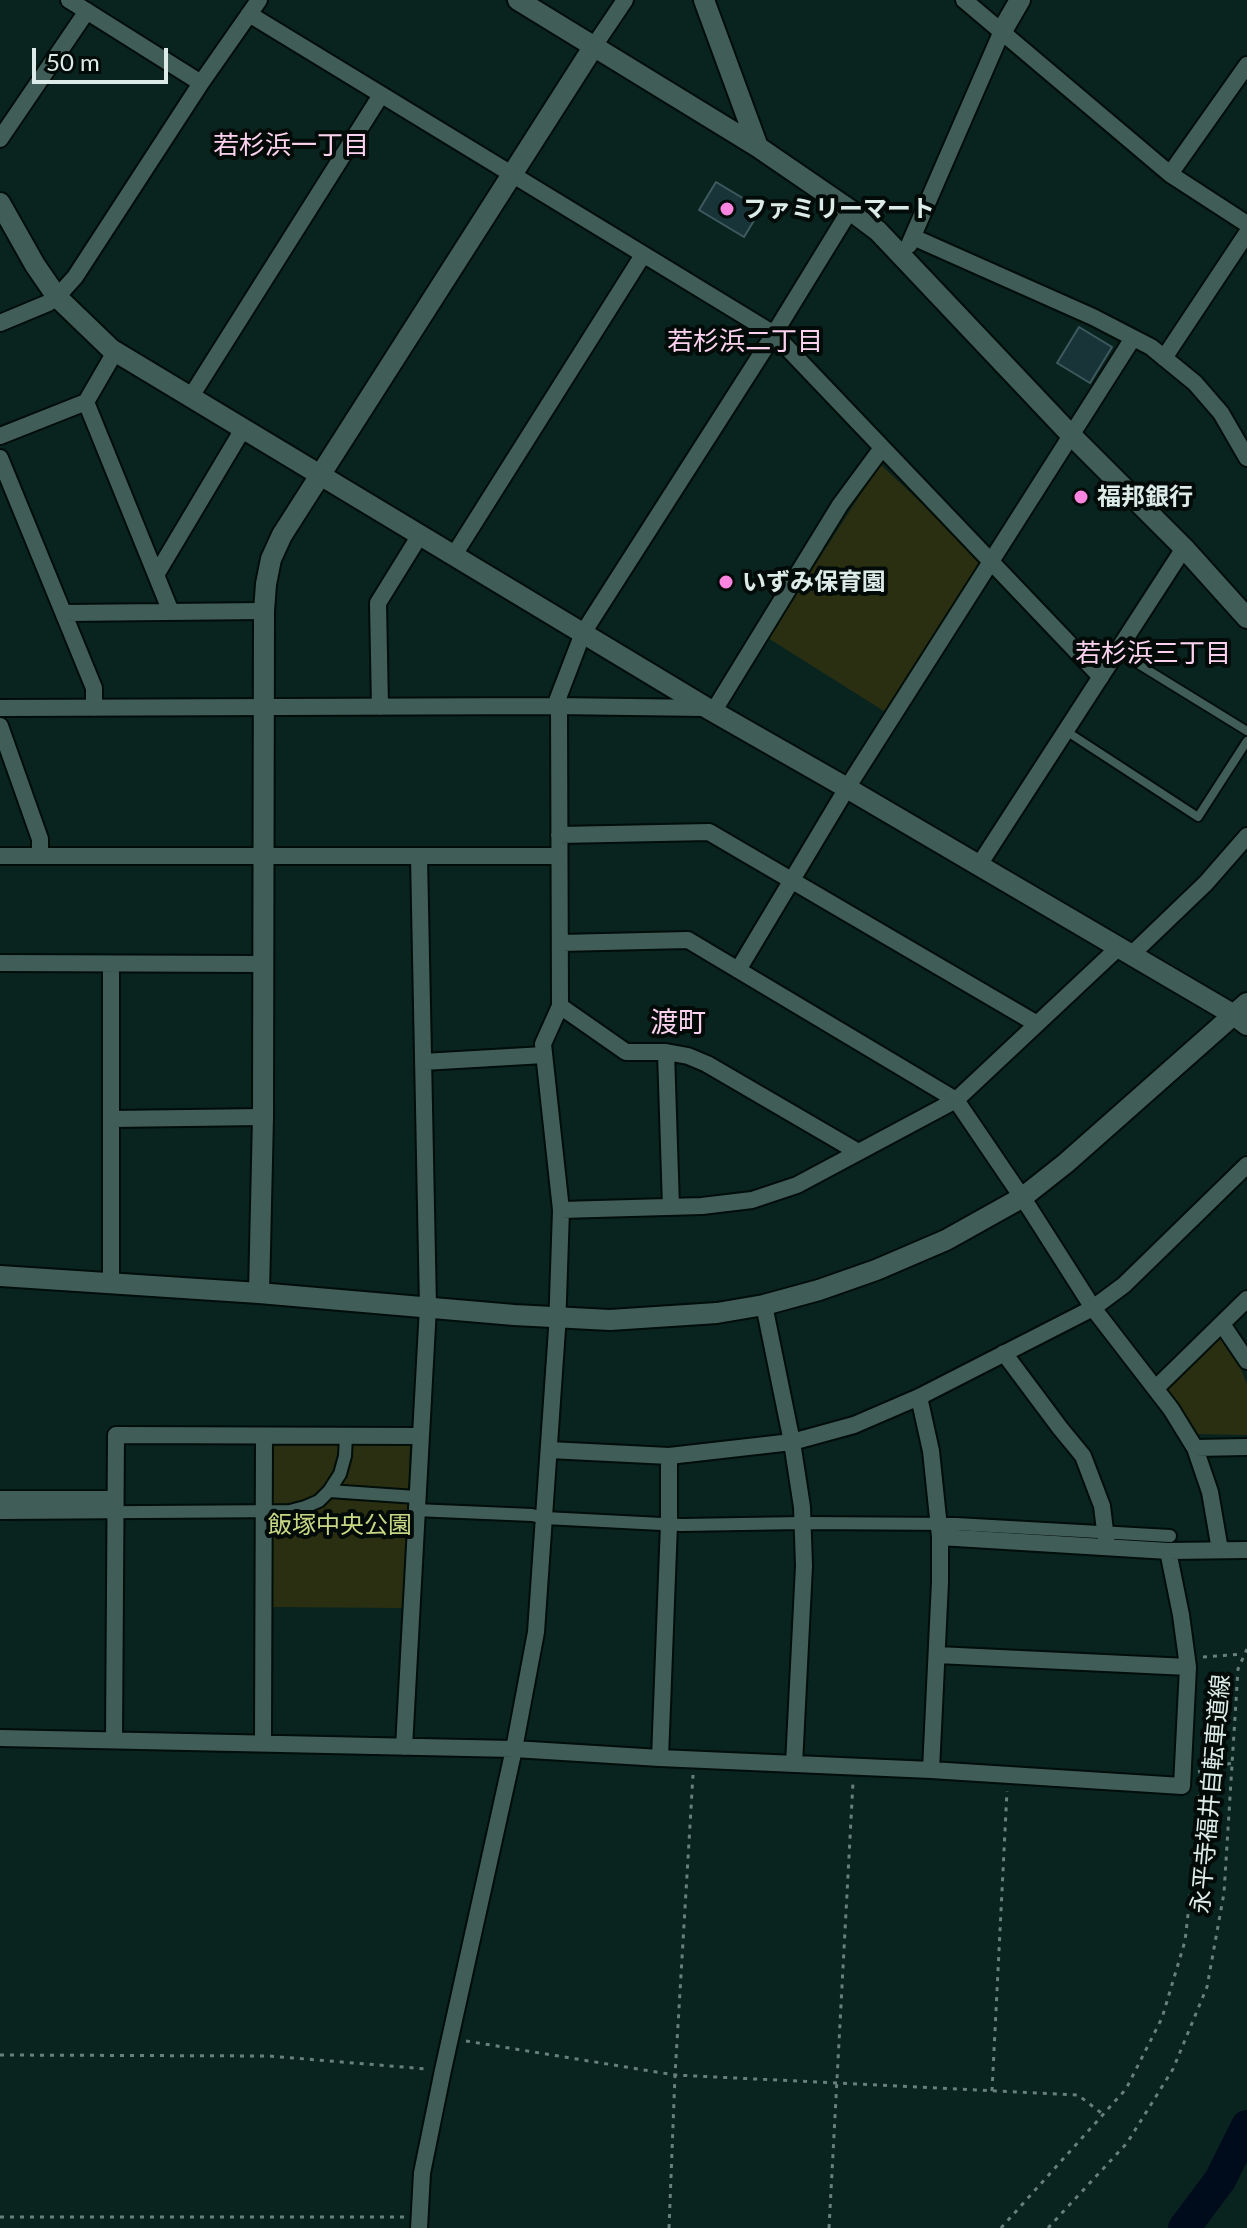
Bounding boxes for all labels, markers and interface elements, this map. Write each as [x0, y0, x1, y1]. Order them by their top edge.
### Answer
scale bar [36, 32, 172, 82]
text: 50 m [46, 47, 100, 76]
district label: 若杉浜一丁目 [213, 130, 369, 162]
place label: ファミリーマート [743, 195, 935, 223]
marker: ファミリーマート [718, 200, 736, 218]
district label: 若杉浜二丁目 [667, 326, 823, 358]
place label: 福邦銀行 [1097, 483, 1193, 511]
marker: 福邦銀行 [1072, 488, 1090, 506]
place label: いずみ保育園 [742, 568, 886, 596]
marker: いずみ保育園 [717, 573, 735, 591]
district label: 若杉浜三丁目 [1075, 638, 1231, 670]
district label: 渡町 [650, 1006, 706, 1040]
park label: 飯塚中央公園 [268, 1511, 412, 1539]
street label: 永平寺福井自転車道線 [1186, 1673, 1236, 1915]

